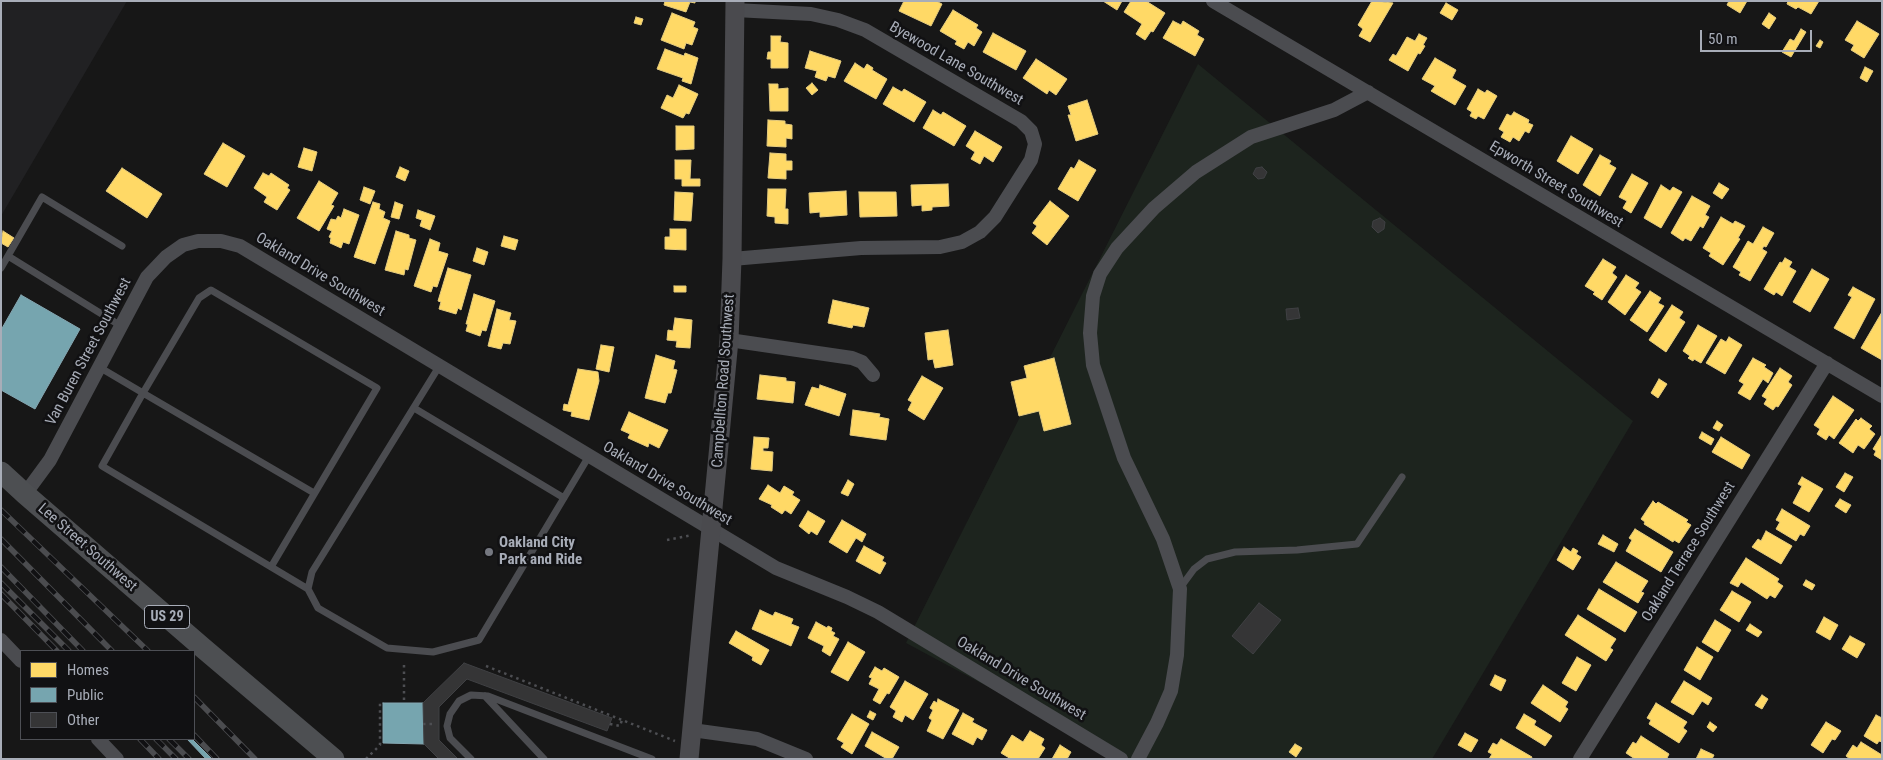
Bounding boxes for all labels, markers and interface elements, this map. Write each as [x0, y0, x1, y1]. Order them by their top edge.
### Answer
street label: Byewood Lane Southwest [886, 18, 1026, 110]
scale bar [1703, 20, 1816, 52]
text: 50 m [1708, 30, 1738, 48]
street label: Epworth Street Southwest [1486, 138, 1626, 232]
street label: Oakland Drive Southwest [252, 229, 388, 321]
street label: Van Buren Street Southwest [42, 275, 136, 429]
street label: Campbellton Road Southwest [709, 294, 739, 468]
street label: Oakland Drive Southwest [599, 438, 735, 530]
street label: Oakland Terrace Southwest [1639, 479, 1739, 625]
street label: Lee Street Southwest [34, 500, 140, 596]
place label: Oakland City Park and Ride [499, 534, 582, 569]
marker: Oakland City Park and Ride [483, 546, 495, 558]
road number: US 29 [144, 606, 190, 628]
street label: Oakland Drive Southwest [953, 633, 1089, 725]
legend [20, 650, 195, 740]
text: Homes [67, 661, 109, 679]
text: Public [67, 686, 104, 704]
text: Other [67, 711, 99, 729]

